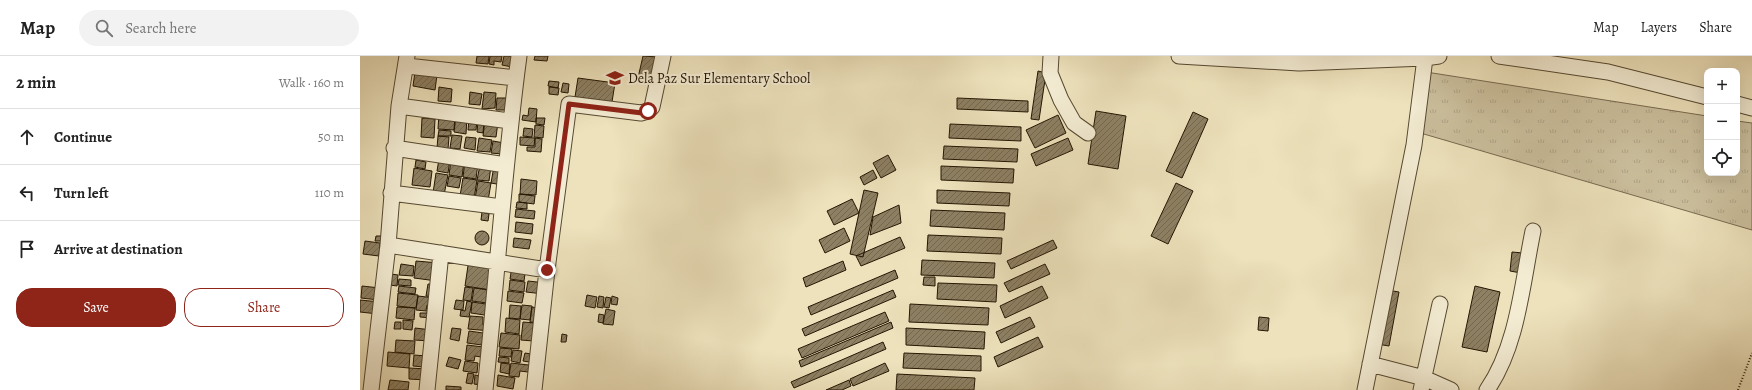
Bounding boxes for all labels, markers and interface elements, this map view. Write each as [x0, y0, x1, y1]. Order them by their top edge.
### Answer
search box [79, 10, 359, 46]
text: Map [20, 15, 55, 41]
icon: search [93, 17, 115, 39]
text: Search here [125, 18, 197, 38]
text: Map [1593, 18, 1619, 37]
text: Layers [1641, 18, 1677, 37]
text: Share [1699, 18, 1732, 37]
school or university icon: Dela Paz Sur Elementary School [605, 68, 625, 88]
map controls [1704, 68, 1740, 176]
button: + [1704, 68, 1740, 104]
place label: Dela Paz Sur Elementary School [628, 69, 811, 88]
text: 2 min [16, 71, 56, 94]
text: Walk · 160 m [279, 74, 344, 91]
route start [639, 102, 657, 120]
button: − [1704, 104, 1740, 140]
icon: ahead [16, 126, 38, 148]
text: Continue [54, 127, 112, 147]
text: 50 m [318, 128, 344, 145]
button: locate [1704, 140, 1740, 176]
icon: left [16, 182, 38, 204]
text: Turn left [54, 183, 109, 203]
text: 110 m [315, 184, 344, 201]
icon: arrive [16, 238, 38, 260]
text: Arrive at destination [54, 239, 183, 259]
route end [538, 261, 556, 279]
button: Save [16, 288, 176, 327]
button: Share [184, 288, 344, 327]

